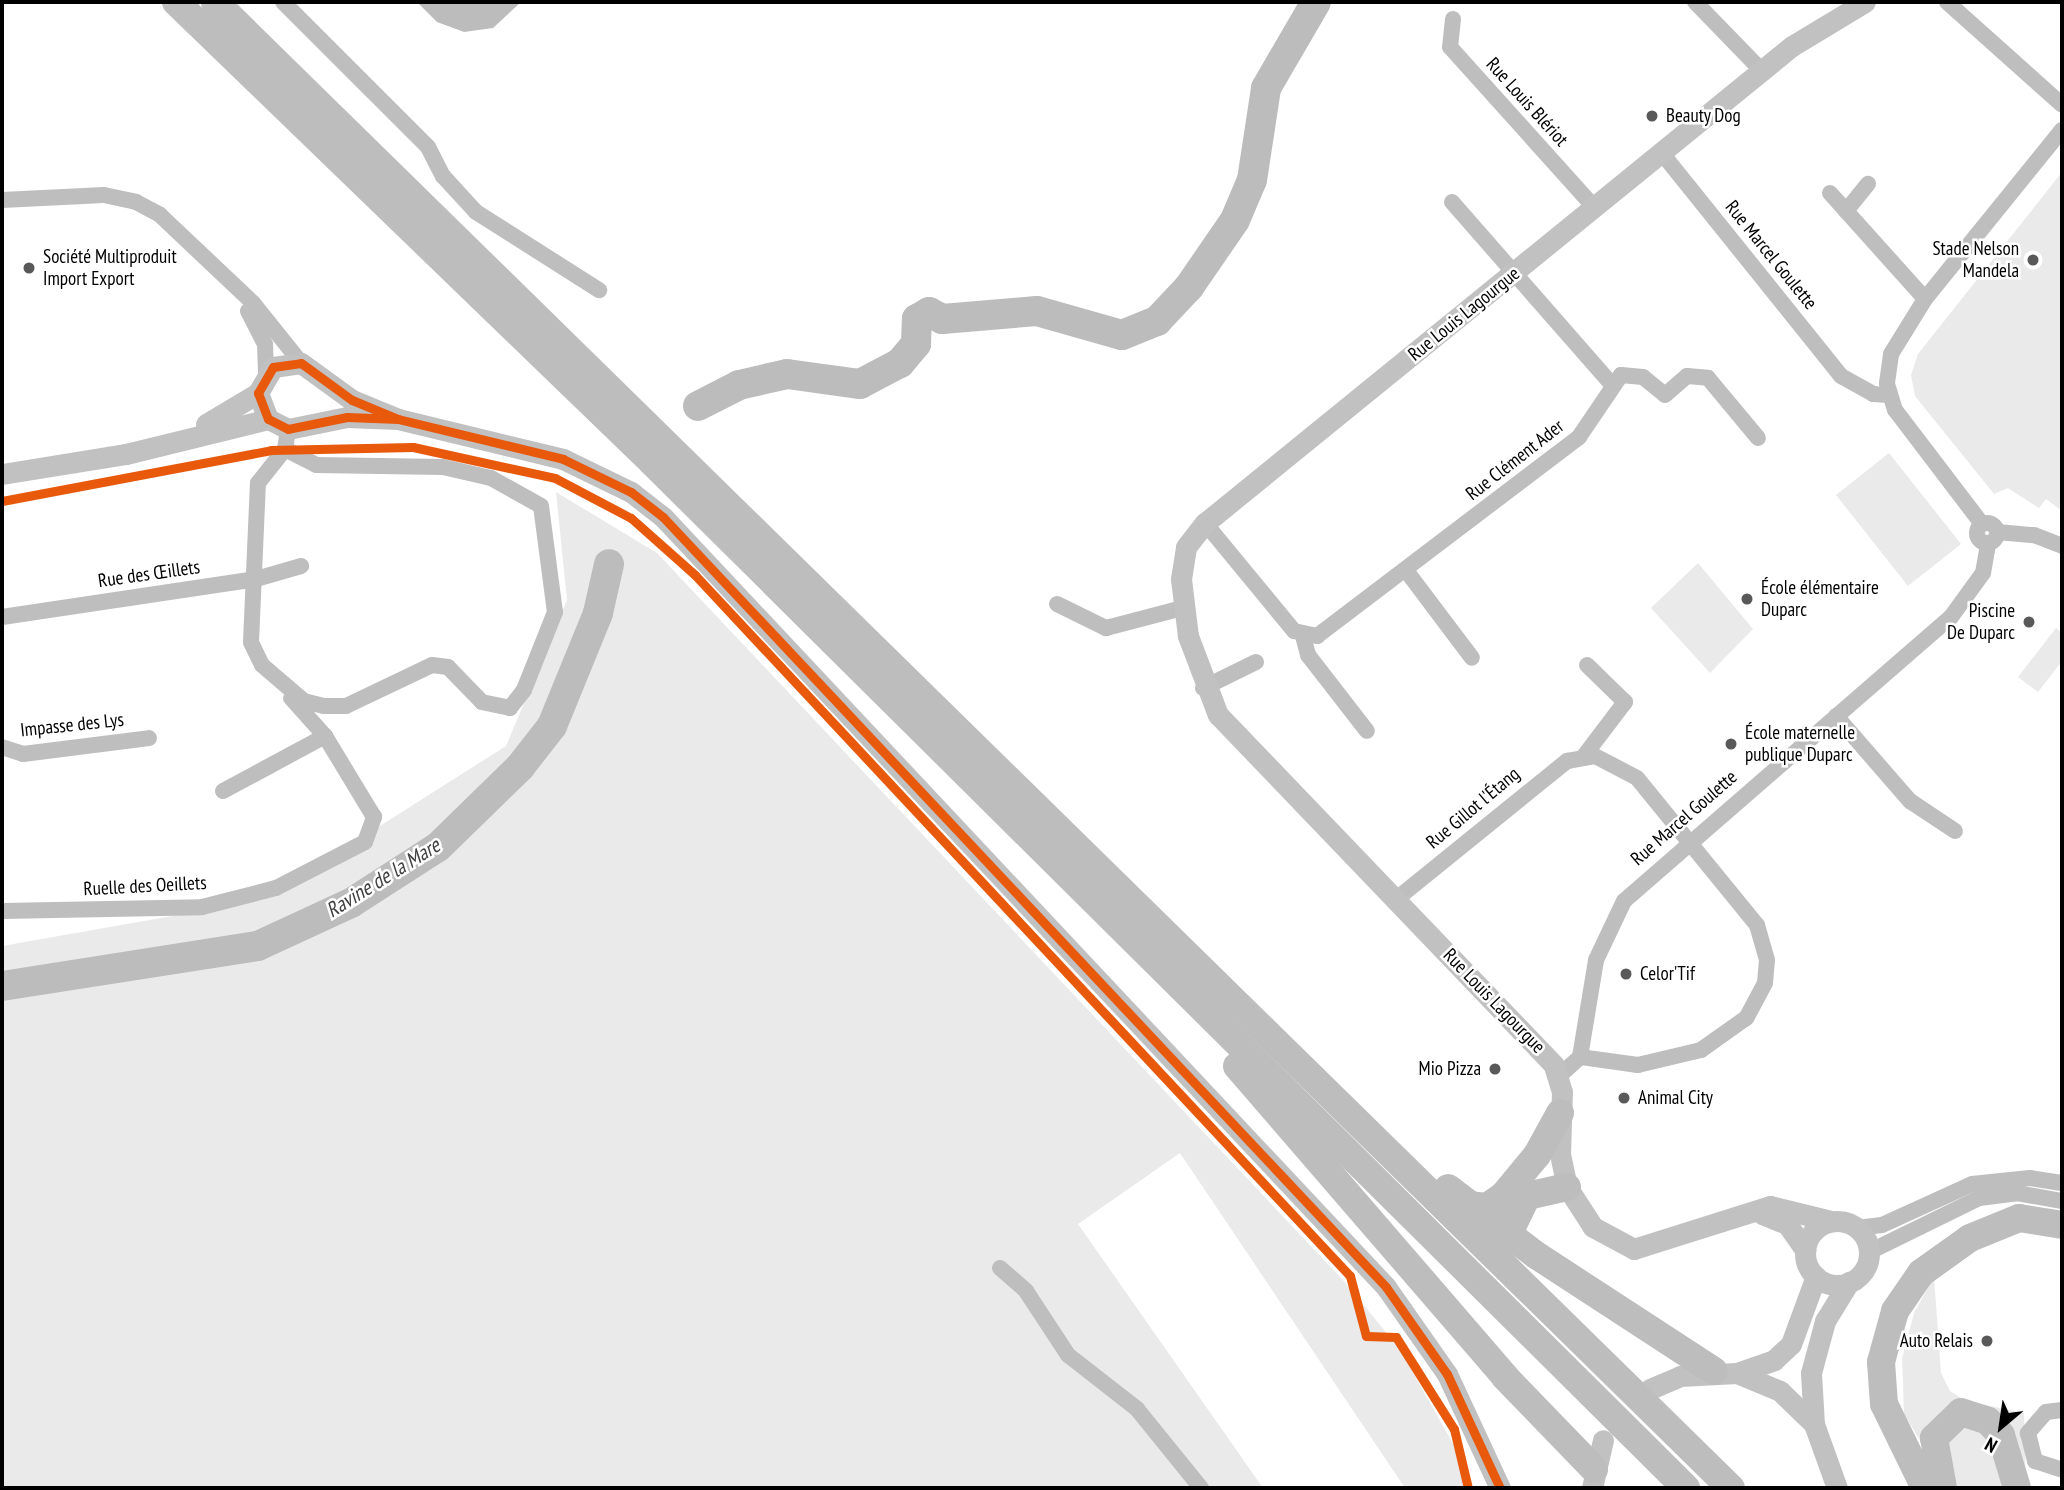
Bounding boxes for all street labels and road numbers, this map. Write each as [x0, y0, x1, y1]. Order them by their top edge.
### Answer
street label: Rue Louis Blériot [1481, 53, 1573, 151]
street label: Rue Marcel Goulette [1720, 196, 1822, 314]
street label: Rue Louis Lagourgue [1404, 262, 1524, 366]
street label: Rue Clément Ader [1461, 415, 1569, 505]
street label: Rue des Œillets [97, 556, 201, 592]
street label: Impasse des Lys [19, 708, 125, 742]
street label: Rue Gillot l'Étang [1422, 762, 1524, 854]
street label: Rue Marcel Goulette [1626, 766, 1742, 870]
street label: Ruelle des Oeillets [83, 871, 207, 901]
street label: Rue Louis Lagourgue [1438, 944, 1550, 1058]

